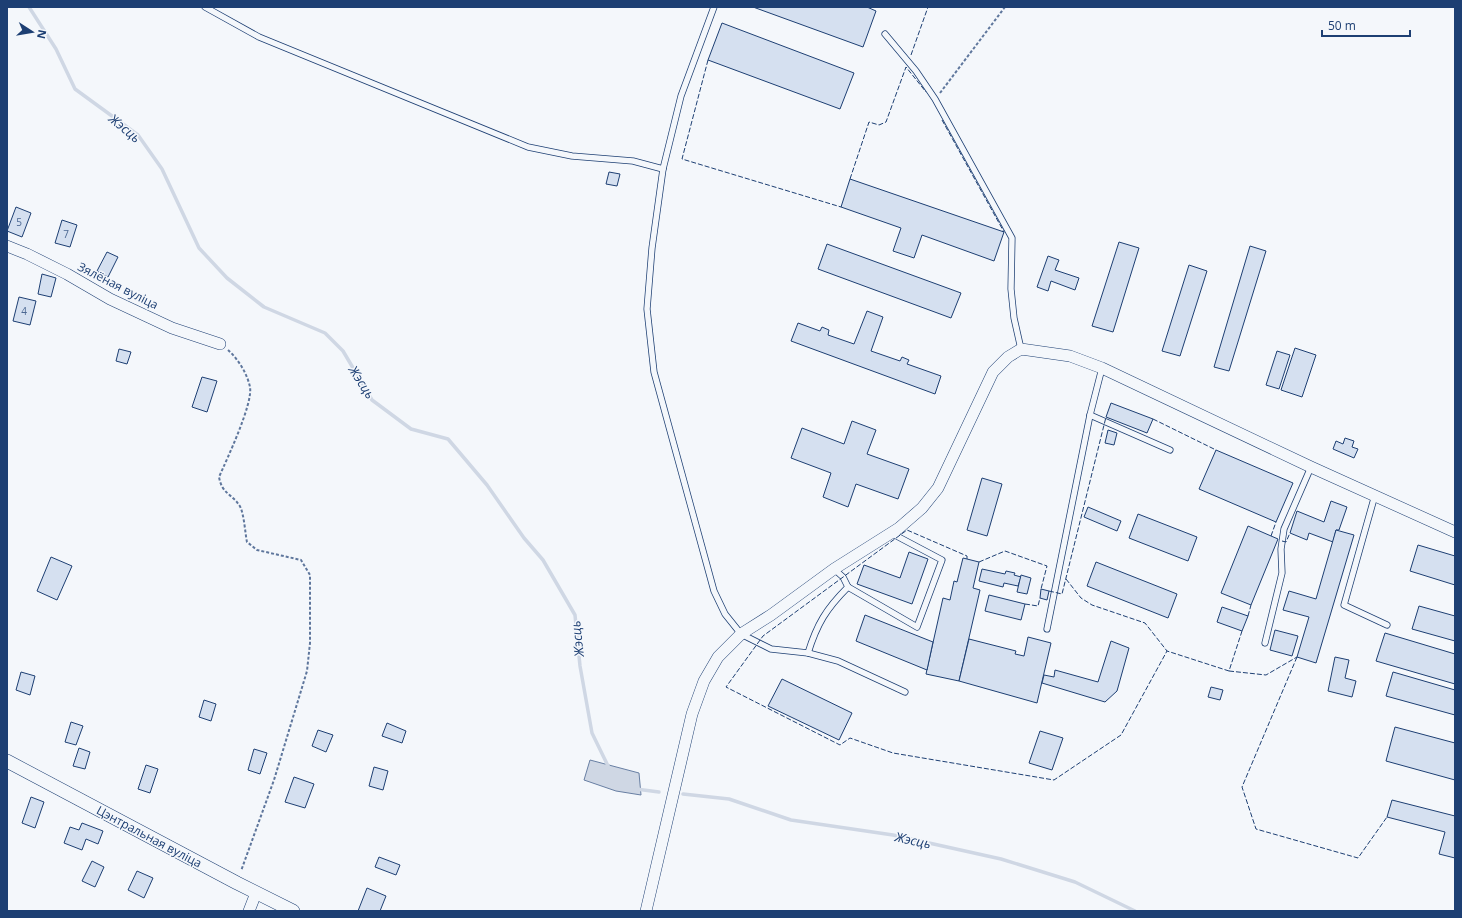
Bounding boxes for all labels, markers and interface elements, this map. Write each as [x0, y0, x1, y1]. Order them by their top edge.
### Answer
north arrow [12, 12, 52, 52]
scale bar [1322, 12, 1410, 38]
text: 50 m [1328, 17, 1356, 34]
text: N [34, 28, 51, 40]
water label: Жэсць [105, 109, 145, 147]
house number: 5 [16, 215, 22, 229]
house number: 7 [63, 227, 69, 241]
street label: Зялёная вуліца [75, 258, 161, 313]
house number: 4 [21, 304, 27, 318]
water label: Жэсць [344, 361, 379, 402]
water label: Жэсць [566, 620, 588, 659]
street label: Цэнтральная вуліца [94, 802, 205, 872]
water label: Жэсць [892, 827, 933, 853]

